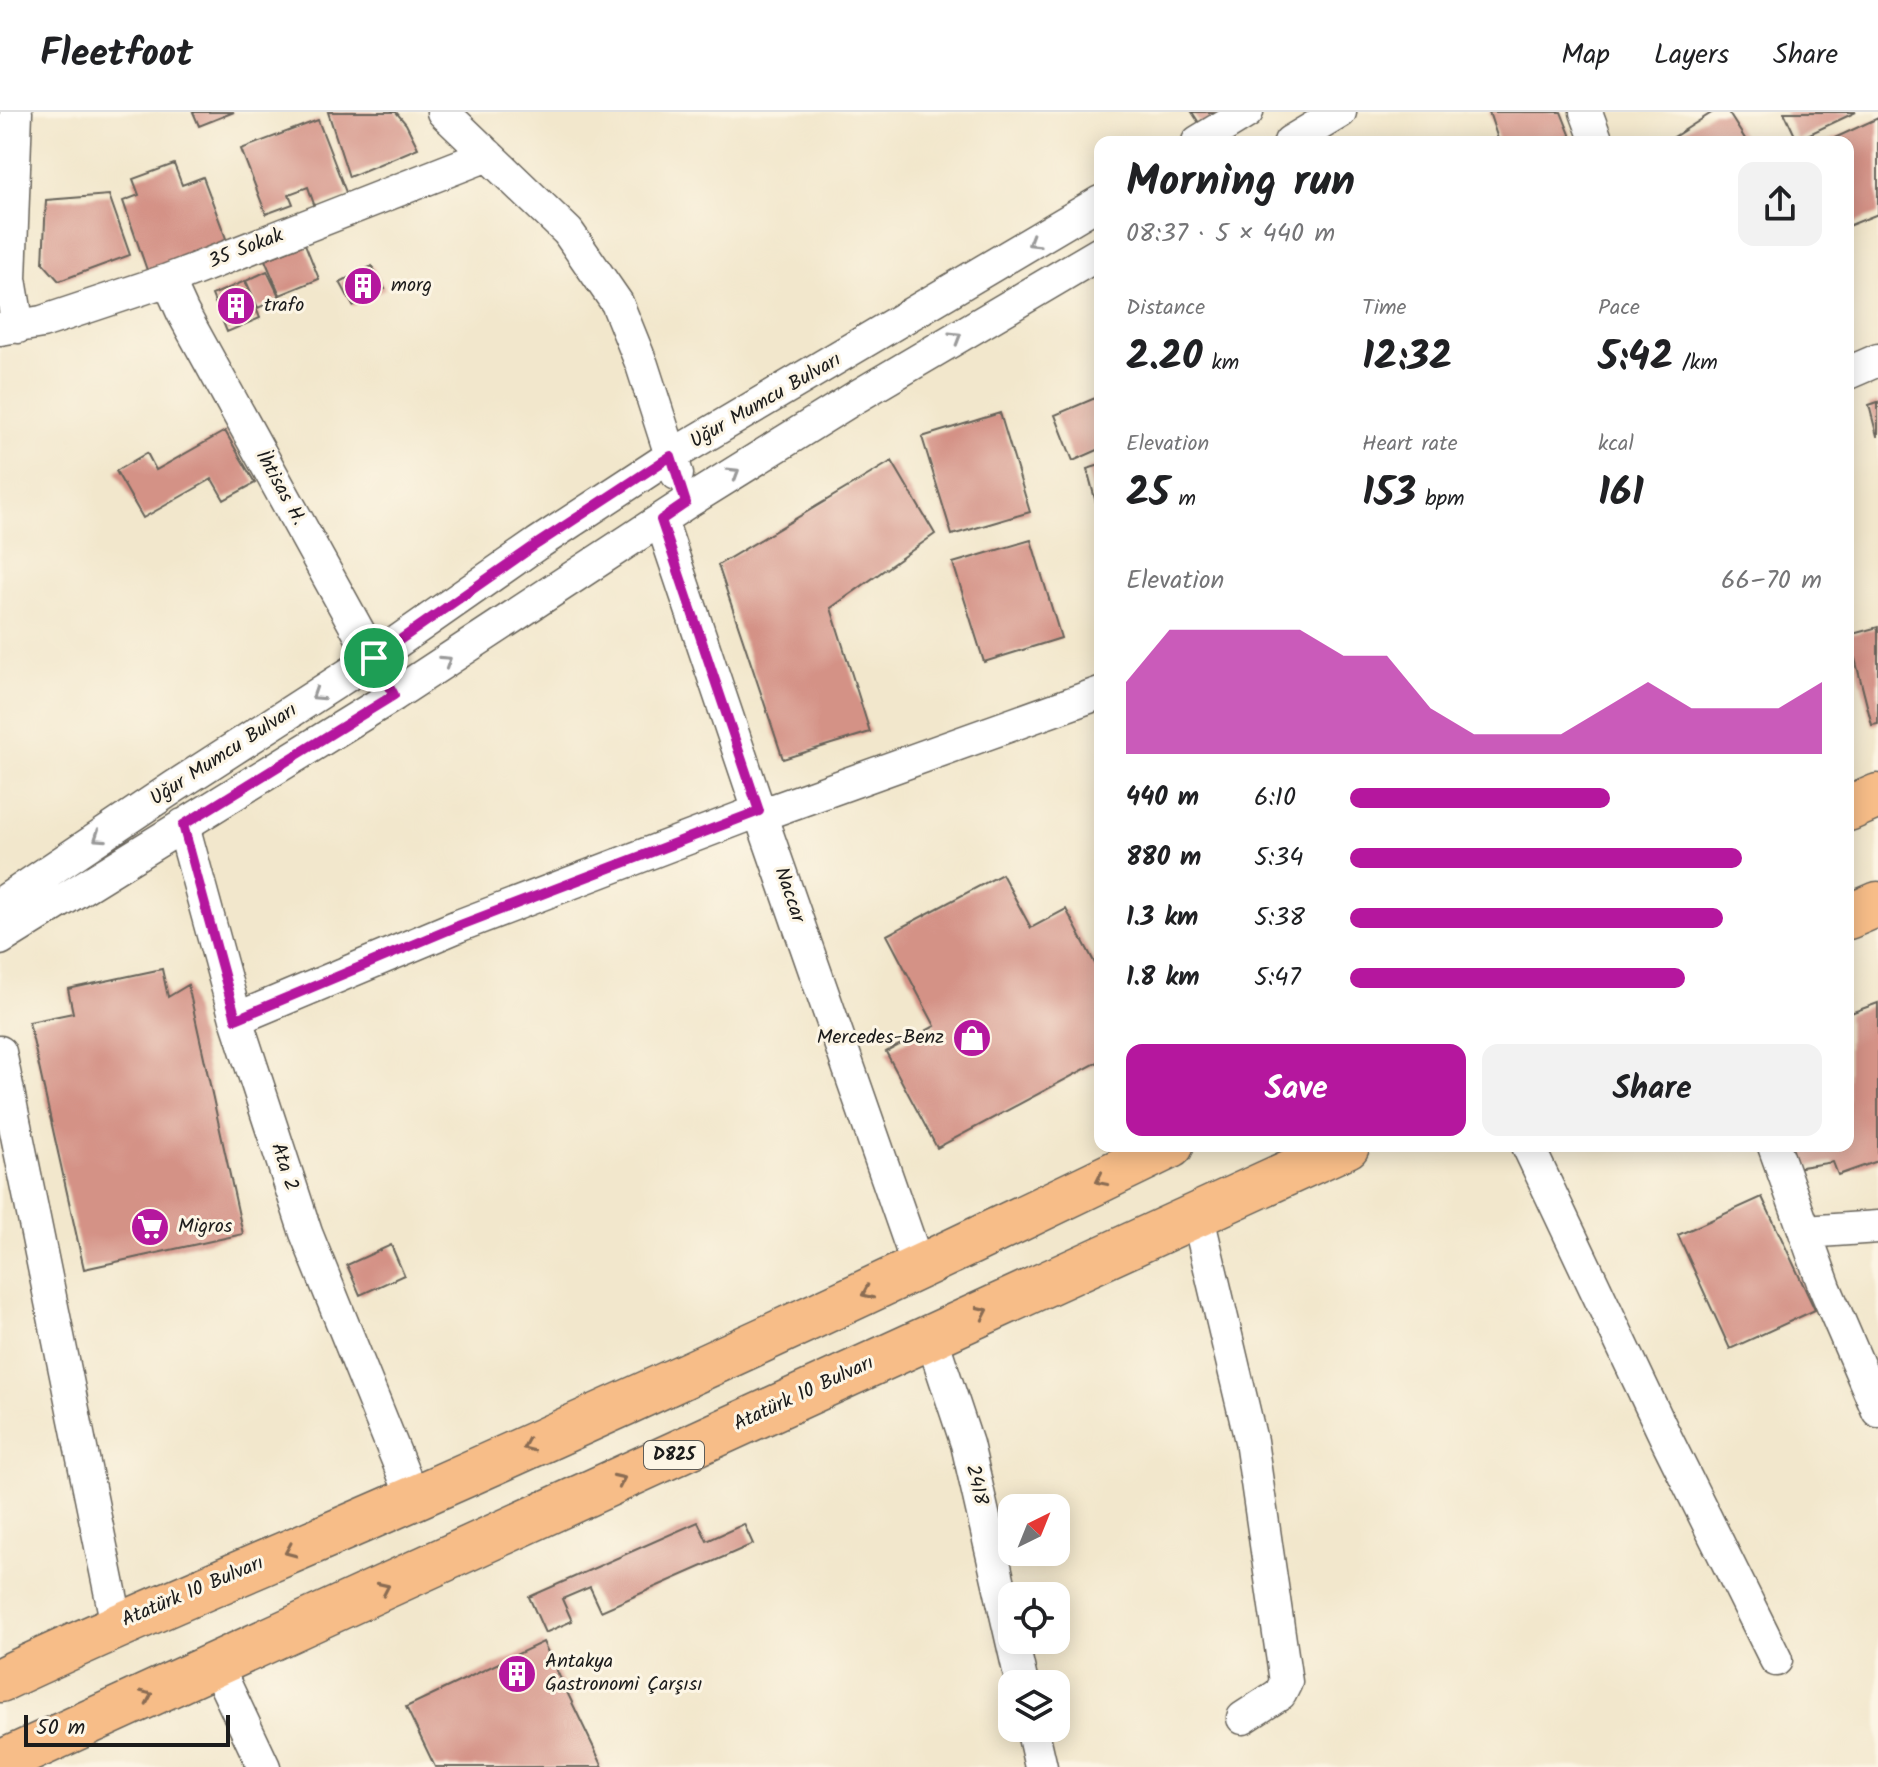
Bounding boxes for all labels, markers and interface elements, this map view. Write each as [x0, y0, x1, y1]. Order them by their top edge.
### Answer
text: Fleetfoot [40, 25, 193, 85]
text: Map [1561, 33, 1610, 78]
text: Layers [1654, 33, 1729, 78]
text: Share [1773, 33, 1838, 78]
text: Morning run [1126, 148, 1355, 218]
button: share [1738, 162, 1822, 246]
text: 08:37 · 5 × 440 m [1126, 213, 1335, 255]
street label: 35 Sokak [204, 220, 289, 278]
one-way arrow [1027, 233, 1042, 248]
building icon: morg [342, 265, 384, 307]
place label: morg [391, 270, 432, 302]
building icon: trafo [215, 285, 257, 327]
place label: trafo [264, 290, 304, 322]
text: Distance [1126, 291, 1205, 326]
text: Time [1362, 291, 1406, 326]
text: Pace [1598, 291, 1640, 326]
text: 2.20 [1126, 326, 1203, 390]
text: 12:32 [1362, 326, 1452, 390]
text: 5:42 [1598, 326, 1673, 390]
one-way arrow [947, 331, 962, 347]
street label: Uğur Mumcu Bulvarı [684, 345, 848, 457]
text: km [1203, 346, 1239, 381]
text: /km [1673, 346, 1718, 381]
text: Elevation [1126, 427, 1209, 462]
text: Heart rate [1362, 427, 1458, 462]
text: kcal [1598, 427, 1634, 462]
street label: İhtisas H. [246, 444, 314, 532]
text: 25 [1126, 462, 1170, 526]
text: 153 [1362, 462, 1416, 526]
text: 161 [1598, 462, 1644, 526]
one-way arrow [725, 467, 740, 482]
text: m [1170, 482, 1196, 517]
text: bpm [1416, 482, 1465, 517]
text: Elevation [1126, 560, 1224, 602]
text: 66–70 m [1721, 560, 1822, 602]
pin [340, 624, 408, 692]
icon: arrive [352, 636, 396, 680]
one-way arrow [437, 655, 452, 670]
one-way arrow [311, 686, 326, 701]
street label: Uğur Mumcu Bulvarı [144, 695, 304, 815]
text: 440 m [1126, 777, 1199, 819]
text: 6:10 [1254, 777, 1296, 819]
one-way arrow [94, 827, 108, 842]
text: 880 m [1126, 837, 1201, 879]
text: 5:34 [1254, 837, 1304, 879]
street label: Naccar [765, 863, 814, 928]
text: 1.3 km [1126, 897, 1198, 939]
text: 5:38 [1254, 897, 1305, 939]
text: 1.8 km [1126, 957, 1199, 999]
text: 5:47 [1254, 957, 1301, 999]
shop icon: Mercedes-Benz [951, 1017, 993, 1059]
place label: Mercedes-Benz [817, 1022, 944, 1054]
button: Save [1126, 1044, 1466, 1136]
button: Share [1482, 1044, 1822, 1136]
street label: Ata 2 [261, 1139, 307, 1195]
one-way arrow [1095, 1170, 1110, 1186]
supermarket icon: Migros [129, 1206, 171, 1248]
place label: Migros [178, 1211, 233, 1243]
one-way arrow [861, 1283, 875, 1299]
one-way arrow [975, 1306, 989, 1322]
street label: Atatürk 10 Bulvarı [728, 1347, 880, 1441]
one-way arrow [522, 1436, 536, 1452]
road number: D825 [644, 1441, 704, 1469]
street label: 2418 [956, 1461, 996, 1509]
one-way arrow [612, 1474, 626, 1490]
north arrow [998, 1494, 1070, 1566]
map controls [998, 1494, 1070, 1742]
one-way arrow [284, 1541, 298, 1557]
street label: Atatürk 10 Bulvarı [117, 1548, 269, 1636]
one-way arrow [376, 1582, 390, 1598]
button: locate [998, 1582, 1070, 1654]
place label: Antakya Gastronomi Çarşısı [545, 1646, 702, 1701]
building icon: Antakya Gastronomi Çarşısı [496, 1653, 538, 1695]
button: layers [998, 1670, 1070, 1742]
one-way arrow [139, 1690, 154, 1706]
scale bar [24, 1711, 230, 1747]
text: 50 m [36, 1711, 85, 1746]

